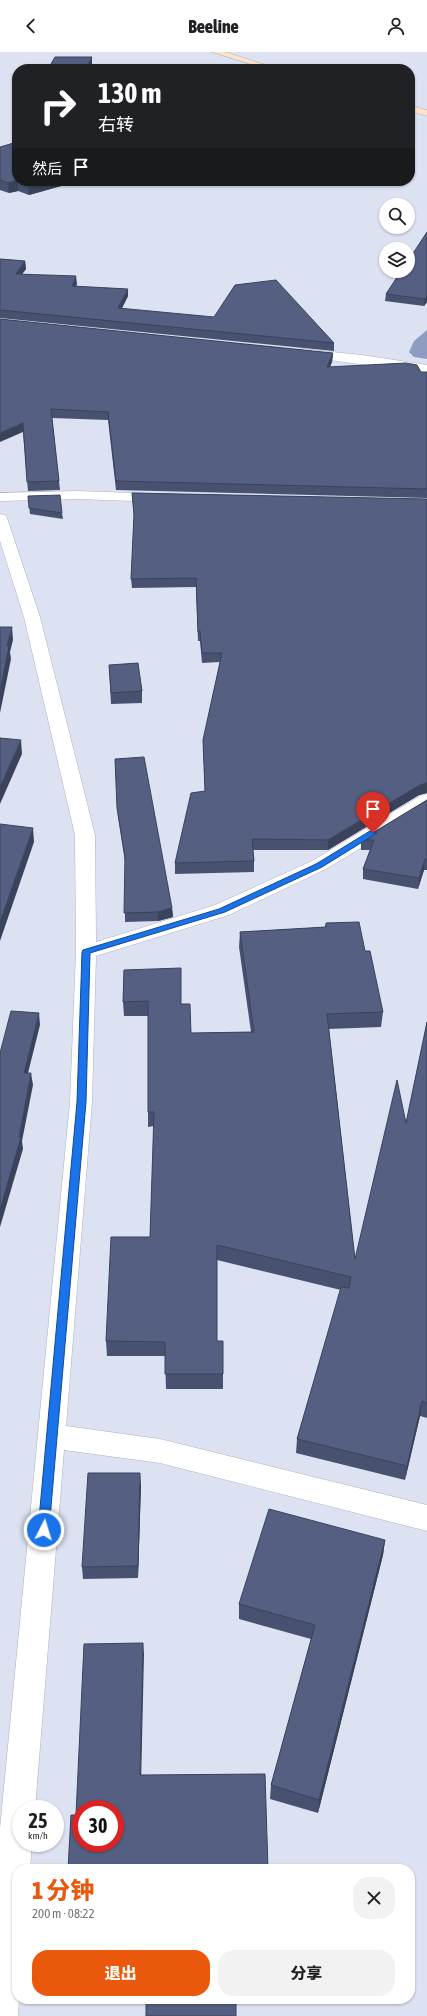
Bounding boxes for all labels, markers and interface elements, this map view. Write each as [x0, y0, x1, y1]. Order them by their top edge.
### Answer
icon: back [20, 15, 42, 37]
icon: person [385, 15, 407, 37]
text: Beeline [188, 16, 239, 37]
text: 130 m [98, 77, 161, 109]
icon: right [32, 80, 84, 132]
text: 右转 [98, 114, 134, 135]
icon: arrive [70, 156, 92, 178]
text: 然后 [32, 160, 62, 177]
map controls [379, 198, 415, 278]
button: search [379, 198, 415, 234]
button: layers [379, 242, 415, 278]
pin [356, 792, 390, 833]
icon: arrive [362, 798, 384, 820]
position arrow [23, 1509, 65, 1551]
speed limit sign: 30 [72, 1800, 124, 1852]
text: 25 [29, 1809, 47, 1832]
text: km/h [28, 1830, 48, 1841]
text: 1 分钟 [32, 1877, 95, 1904]
button: close [353, 1877, 395, 1919]
text: 200 m · 08:22 [32, 1906, 95, 1921]
button: 退出 [32, 1950, 210, 1996]
button: 分享 [218, 1950, 395, 1996]

